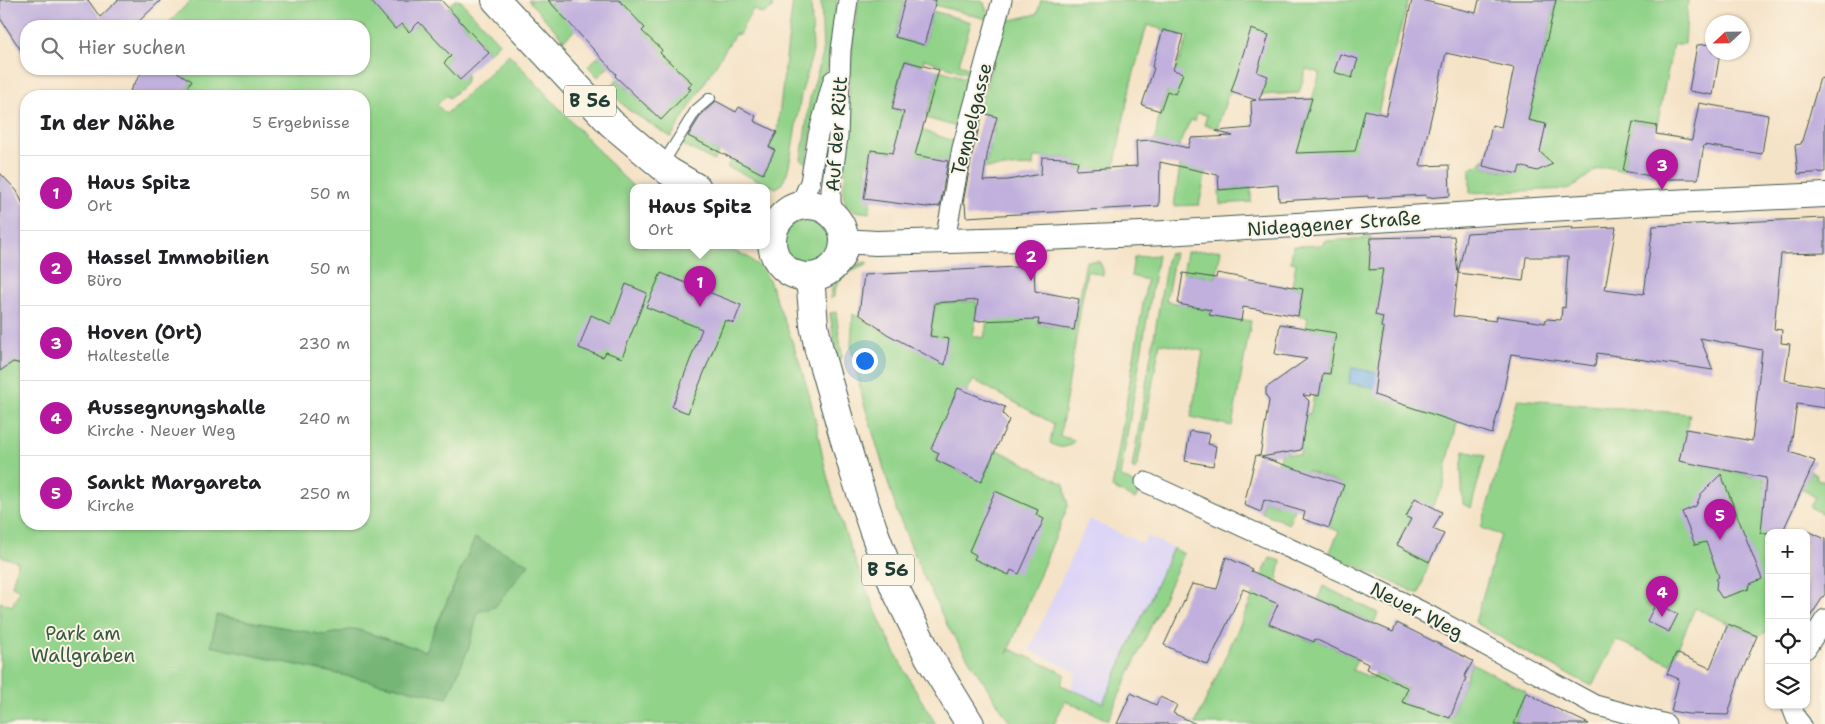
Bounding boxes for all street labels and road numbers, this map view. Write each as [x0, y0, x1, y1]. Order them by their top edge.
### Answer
street label: Tempelgasse [945, 60, 998, 178]
street label: Auf der Rütt [820, 75, 853, 193]
road number: B 56 [564, 85, 616, 116]
street label: Nideggener Straße [1246, 205, 1422, 242]
road number: B 56 [862, 554, 914, 586]
street label: Neuer Weg [1366, 576, 1468, 645]

